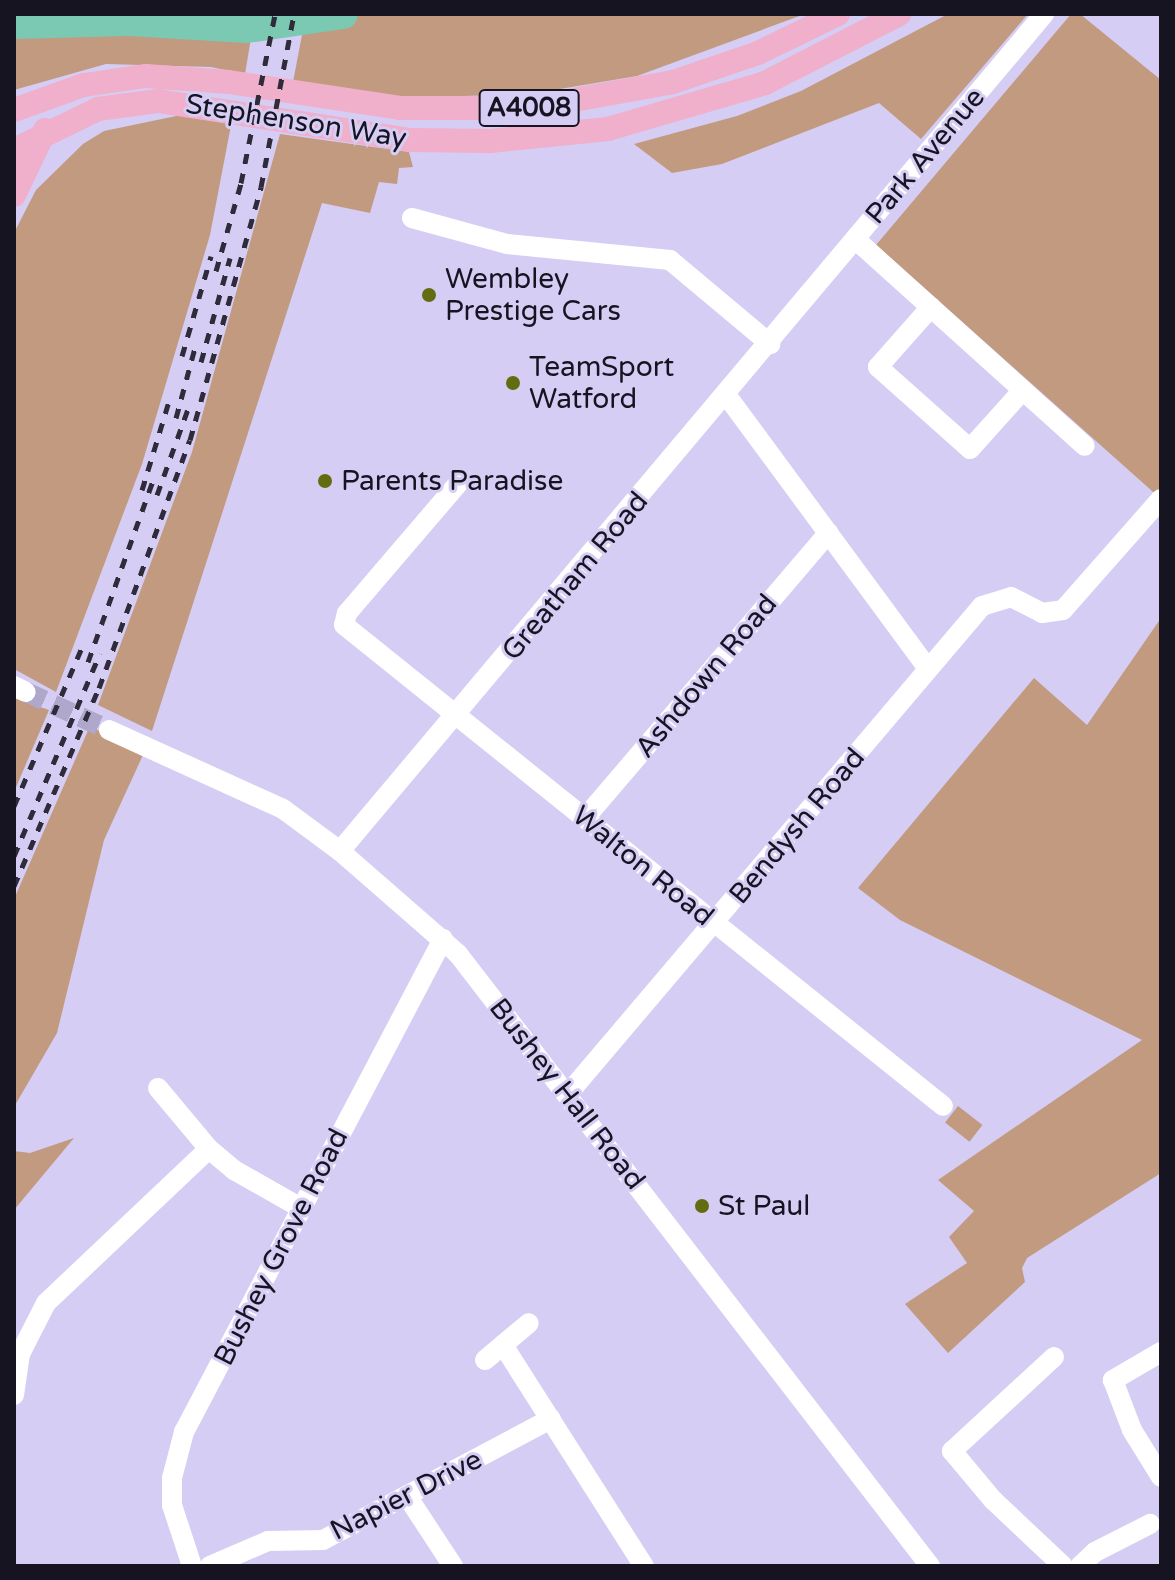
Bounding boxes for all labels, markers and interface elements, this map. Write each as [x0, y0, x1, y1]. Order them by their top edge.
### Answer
street label: Park Avenue [858, 81, 992, 231]
road number: A4008 [477, 86, 581, 130]
street label: Stephenson Way [183, 87, 409, 155]
place label: Wembley Prestige Cars [445, 262, 621, 328]
marker: Wembley Prestige Cars [420, 286, 438, 304]
place label: TeamSport Watford [529, 350, 674, 416]
marker: TeamSport Watford [504, 374, 522, 392]
place label: Parents Paradise [341, 464, 563, 498]
marker: Parents Paradise [316, 472, 334, 490]
street label: Greatham Road [495, 485, 655, 667]
street label: Ashdown Road [628, 588, 784, 764]
street label: Bendysh Road [722, 741, 872, 911]
street label: Walton Road [566, 799, 720, 933]
street label: Bushey Hall Road [482, 992, 652, 1196]
street label: Bushey Grove Road [207, 1123, 355, 1371]
place label: St Paul [718, 1189, 810, 1223]
marker: St Paul [693, 1197, 711, 1215]
street label: Napier Drive [325, 1442, 487, 1548]

